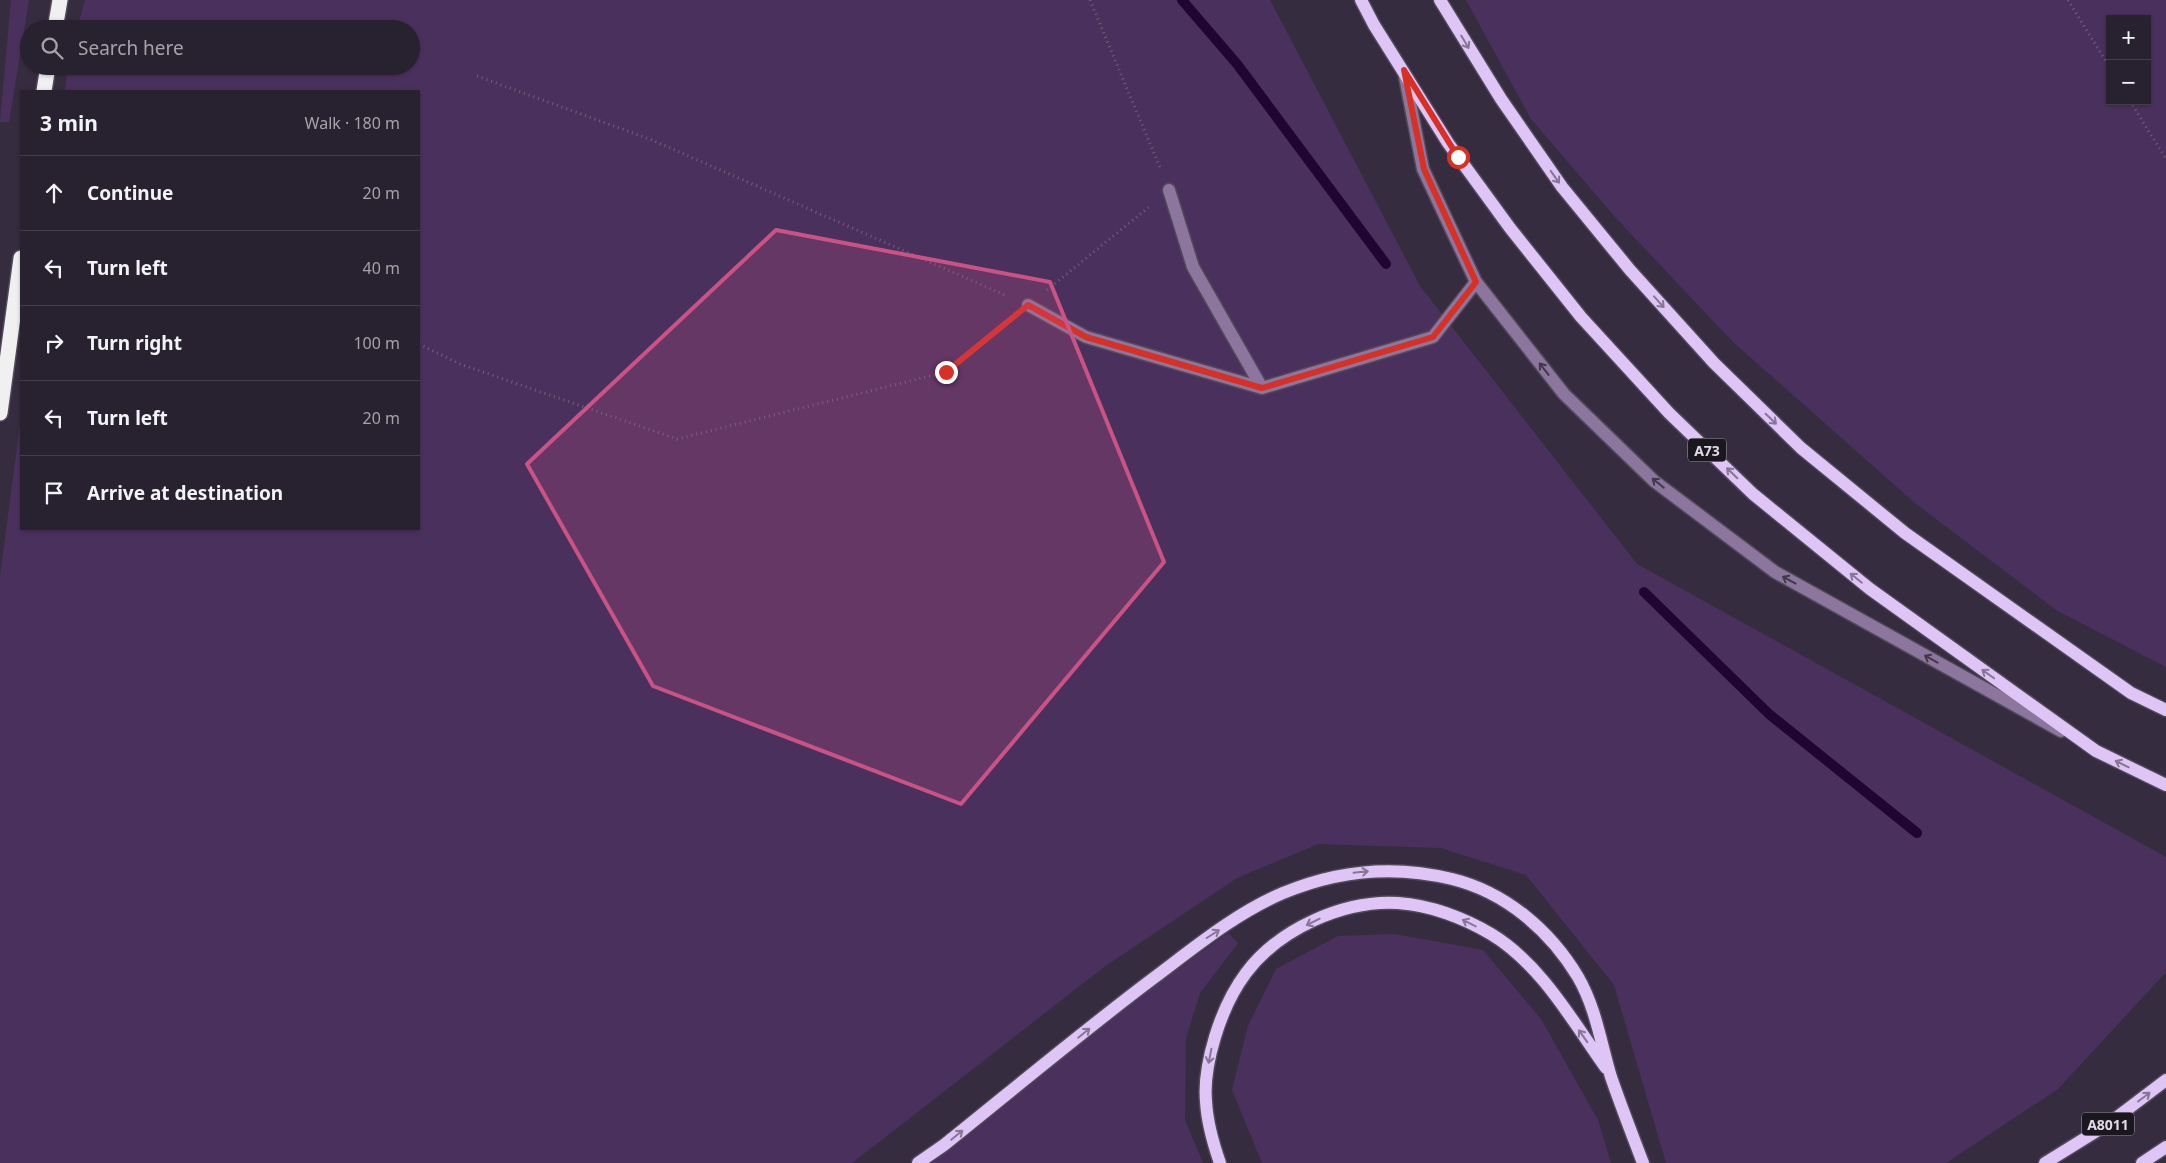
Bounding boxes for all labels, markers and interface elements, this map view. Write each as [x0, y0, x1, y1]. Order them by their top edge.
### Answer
map controls [2106, 15, 2151, 105]
button: + [2106, 15, 2151, 60]
search box [20, 20, 420, 75]
icon: search [38, 34, 66, 62]
one-way arrow [1461, 34, 1471, 48]
text: Search here [78, 35, 184, 61]
button: − [2106, 60, 2151, 105]
text: 3 min [40, 109, 98, 137]
text: Walk · 180 m [305, 112, 400, 134]
route start [1447, 146, 1470, 169]
one-way arrow [1550, 170, 1560, 184]
icon: ahead [40, 179, 68, 207]
text: Continue [87, 180, 173, 206]
text: 20 m [363, 182, 400, 204]
icon: left [40, 254, 68, 282]
text: Turn left [87, 255, 168, 281]
text: 40 m [363, 257, 400, 279]
one-way arrow [1653, 296, 1665, 309]
icon: right [40, 329, 68, 357]
text: Turn right [87, 330, 182, 356]
text: 100 m [353, 332, 400, 354]
route end [935, 361, 958, 384]
one-way arrow [1538, 362, 1549, 375]
icon: left [40, 404, 68, 432]
text: Turn left [87, 405, 168, 431]
text: 20 m [363, 407, 400, 429]
one-way arrow [1765, 413, 1778, 425]
road number: A73 [1688, 438, 1726, 462]
one-way arrow [1726, 467, 1738, 480]
one-way arrow [1652, 478, 1665, 489]
icon: arrive [40, 479, 68, 507]
text: Arrive at destination [87, 480, 283, 506]
one-way arrow [1850, 573, 1863, 584]
one-way arrow [1781, 575, 1796, 585]
one-way arrow [1923, 654, 1938, 664]
one-way arrow [1981, 668, 1995, 679]
one-way arrow [2115, 759, 2130, 768]
one-way arrow [1353, 867, 1369, 877]
one-way arrow [1306, 918, 1321, 927]
one-way arrow [1462, 918, 1477, 927]
one-way arrow [1206, 929, 1220, 939]
one-way arrow [1077, 1027, 1090, 1038]
one-way arrow [1578, 1029, 1588, 1043]
one-way arrow [1205, 1048, 1214, 1064]
one-way arrow [2137, 1092, 2151, 1102]
road number: A8011 [2082, 1112, 2134, 1136]
one-way arrow [951, 1129, 964, 1140]

